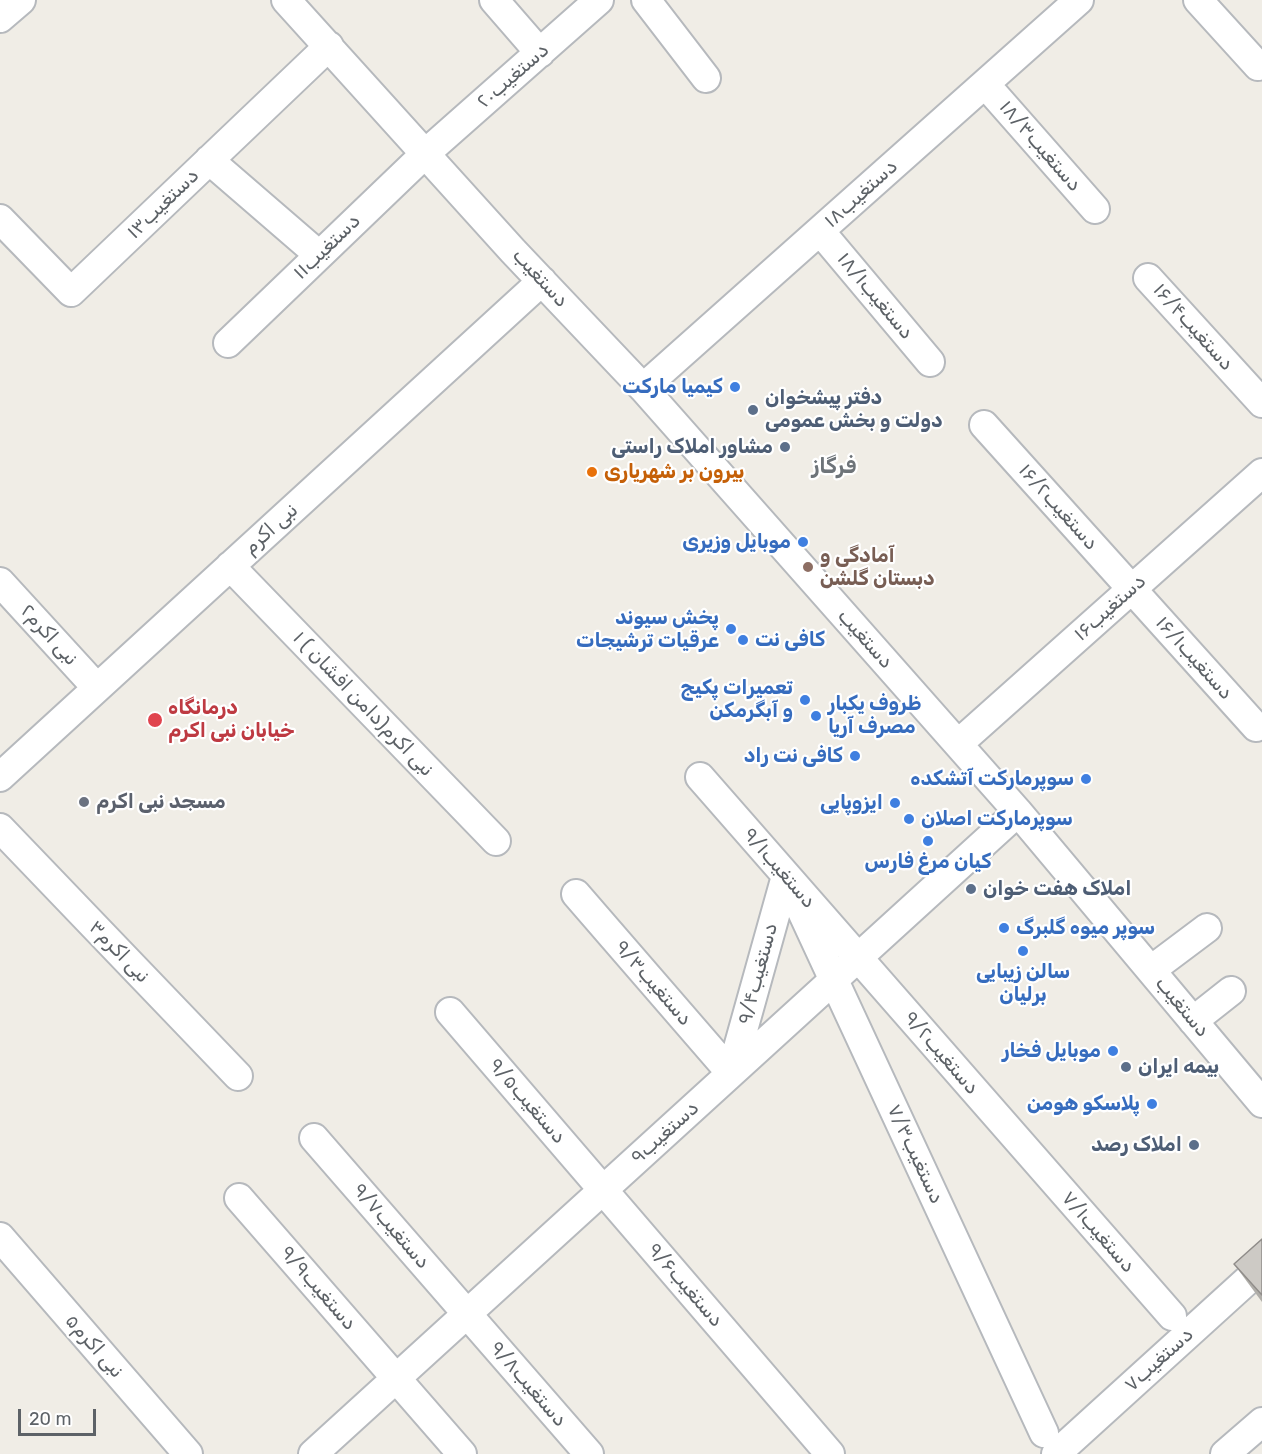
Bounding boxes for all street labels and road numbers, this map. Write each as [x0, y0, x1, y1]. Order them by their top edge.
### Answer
street label: دستغیب۲۰ [472, 38, 554, 114]
street label: دستغیب۱۸/۳ [994, 95, 1086, 197]
street label: دستغیب۱۸ [819, 155, 903, 233]
street label: دستغیب۱۳ [122, 164, 204, 244]
street label: دستغیب۱۱ [289, 209, 365, 285]
street label: دستغیب [507, 244, 573, 312]
street label: دستغیب۱۸/۱ [832, 248, 918, 344]
street label: دستغیب۱۶/۴ [1148, 278, 1238, 376]
street label: دستغیب۱۶/۲ [1013, 459, 1103, 555]
street label: نبی اکرم [239, 498, 303, 560]
street label: دستغیب۱۶ [1069, 570, 1151, 646]
street label: نبی اکرم۲ [15, 599, 83, 671]
street label: دستغیب [832, 604, 898, 674]
street label: دستغیب۱۶/۱ [1150, 611, 1238, 705]
street label: ۱ نبی اکرم(دامن افشان ) [287, 626, 439, 782]
street label: دستغیب۹/۱ [738, 823, 820, 913]
street label: نبی اکرم۳ [83, 916, 155, 988]
street label: دستغیب۹/۴ [733, 921, 783, 1027]
street label: دستغیب۹/۳ [609, 935, 697, 1031]
street label: دستغیب [1150, 972, 1214, 1042]
street label: دستغیب۹/۲ [898, 1006, 984, 1100]
street label: ۹/۵دستغیب [483, 1053, 571, 1149]
street label: دستغیب۹ [626, 1096, 704, 1170]
street label: دستغیب۷/۳ [882, 1101, 948, 1207]
street label: دستغیب۹/۷ [347, 1178, 435, 1274]
street label: دستغیب۷/۱ [1056, 1186, 1140, 1278]
street label: دستغیب۹/۶ [642, 1238, 728, 1332]
street label: دستغیب۹/۹ [275, 1241, 361, 1335]
street label: نبی اکرم۵ [60, 1309, 128, 1383]
street label: دستغیب۷ [1120, 1323, 1198, 1397]
street label: دستغیب۹/۸ [484, 1336, 572, 1432]

